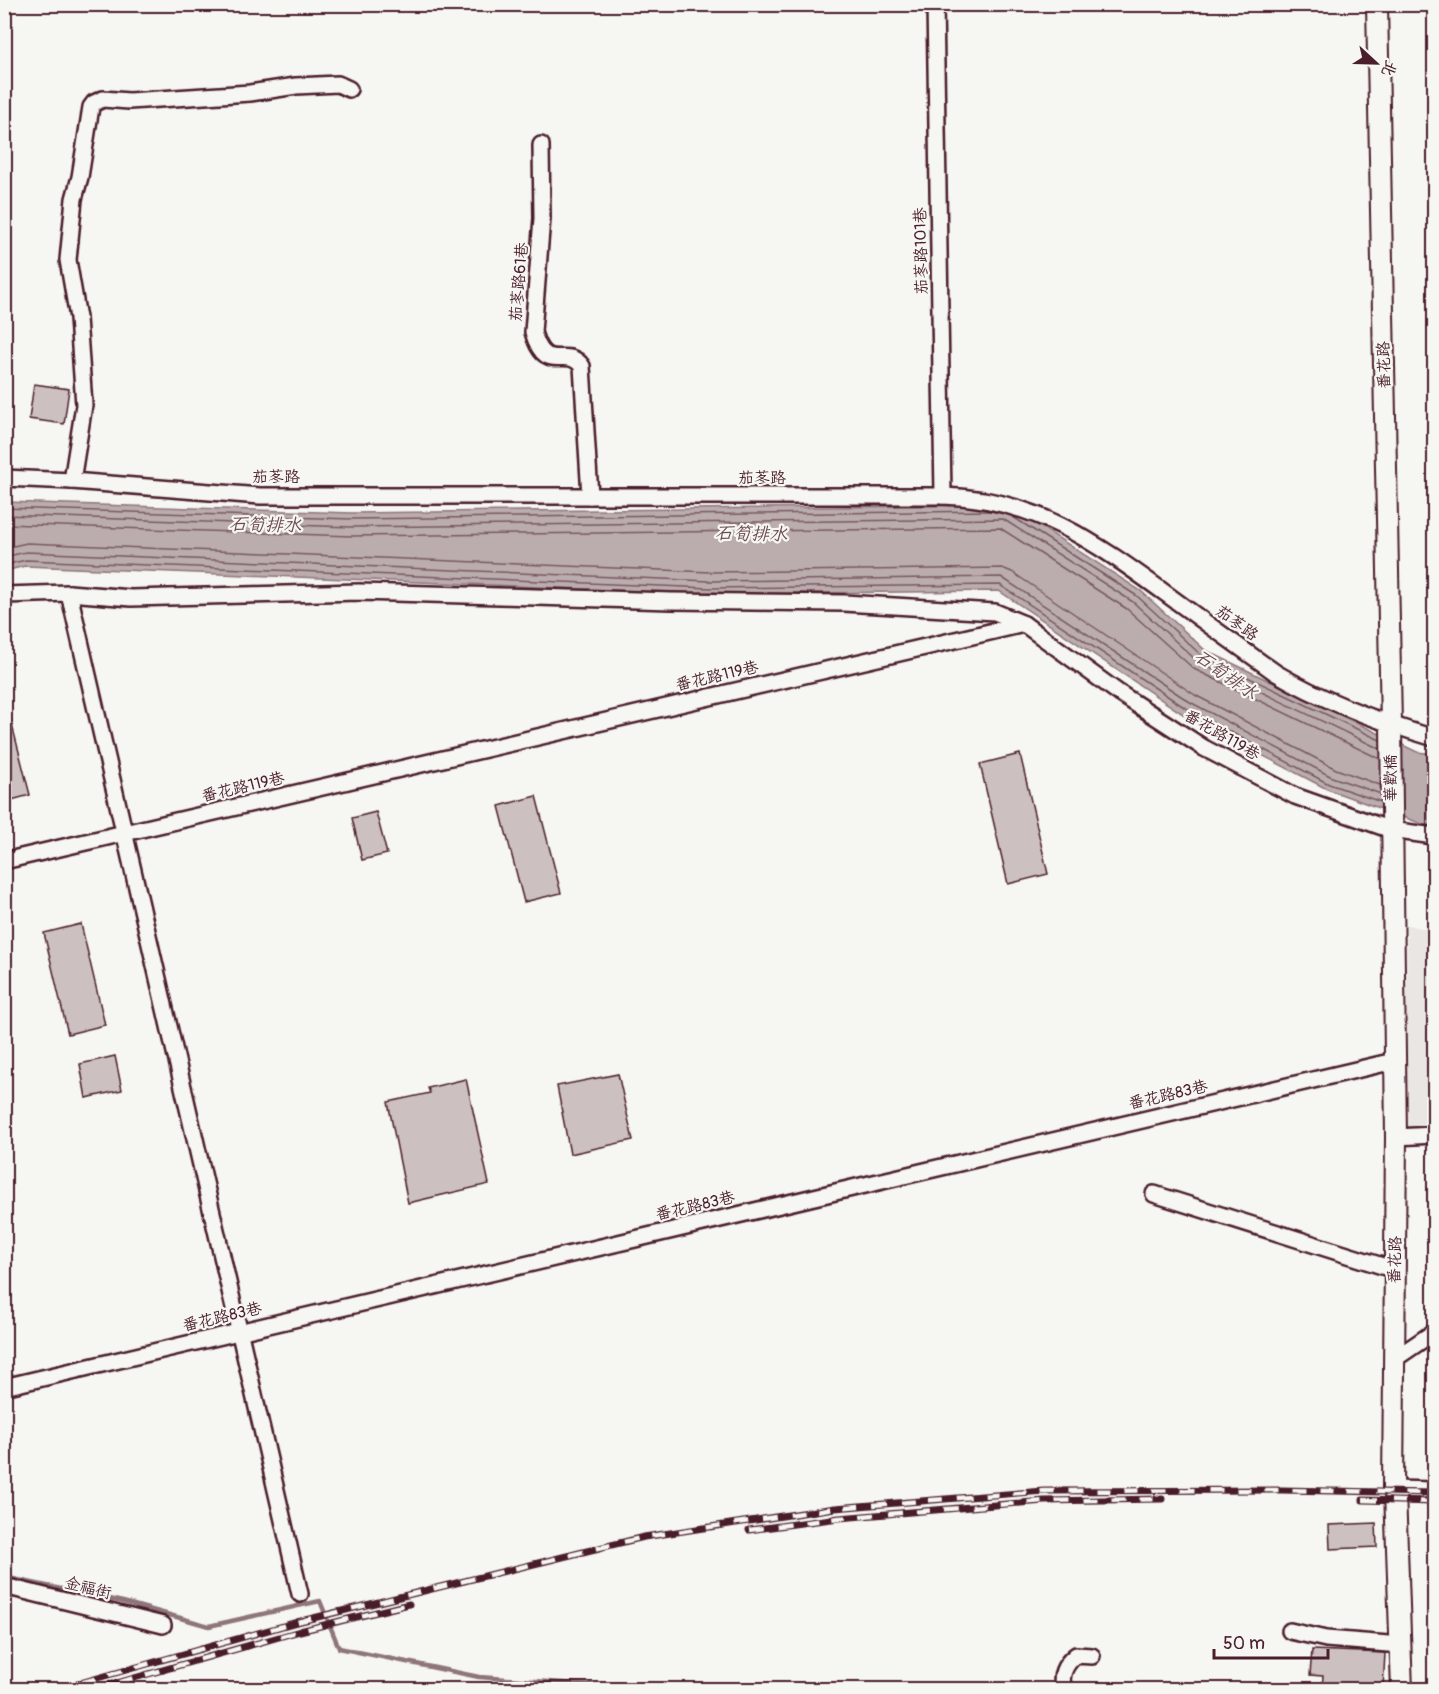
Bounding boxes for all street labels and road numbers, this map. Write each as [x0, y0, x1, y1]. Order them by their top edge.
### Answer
street label: 茄苳路101巷 [910, 207, 932, 295]
street label: 茄苳路61巷 [506, 241, 532, 323]
street label: 番花路 [1374, 341, 1394, 389]
street label: 茄苳路 [252, 467, 300, 487]
street label: 茄苳路 [738, 468, 786, 488]
street label: 茄苳路 [1212, 601, 1262, 645]
street label: 番花路119巷 [673, 657, 761, 695]
street label: 番花路119巷 [1180, 705, 1264, 765]
street label: 華歡橋 [1381, 754, 1401, 802]
street label: 番花路119巷 [199, 768, 287, 806]
street label: 番花路83巷 [1126, 1076, 1210, 1114]
street label: 番花路83巷 [653, 1187, 737, 1225]
street label: 番花路 [1385, 1236, 1405, 1284]
street label: 番花路83巷 [180, 1298, 264, 1336]
street label: 金福街 [62, 1572, 114, 1604]

